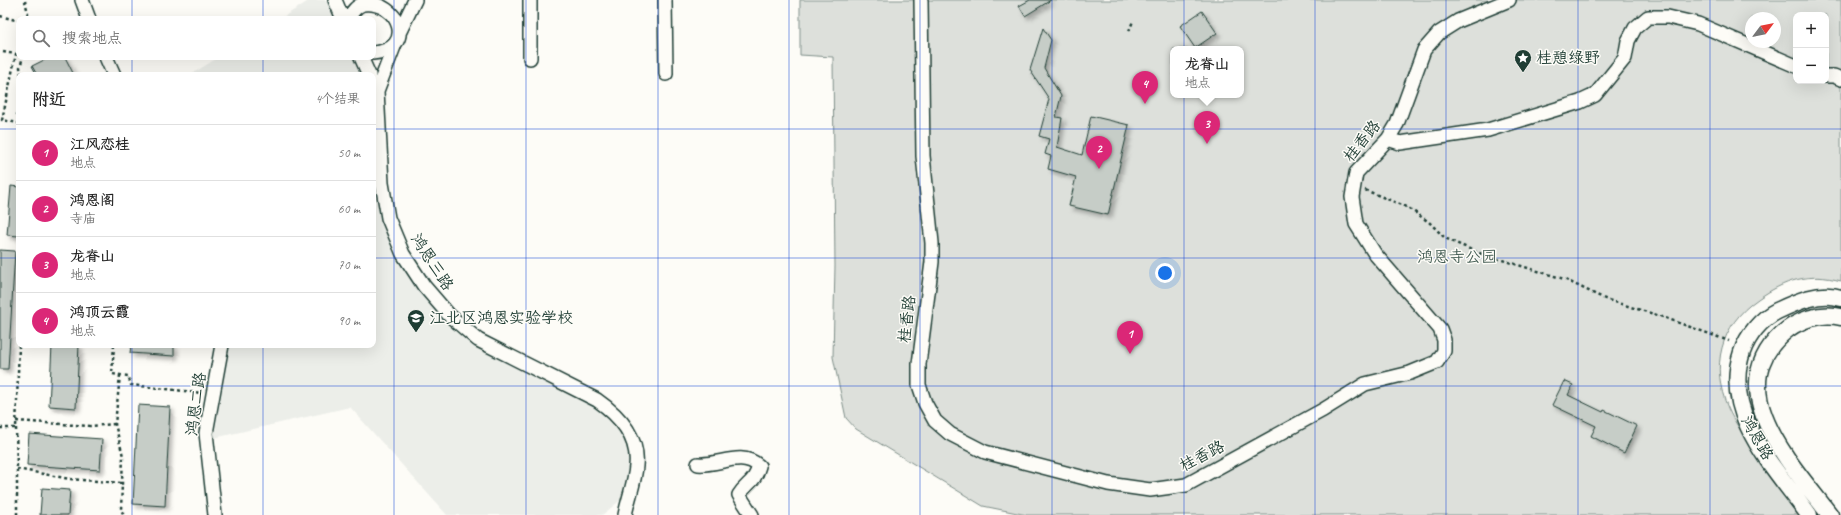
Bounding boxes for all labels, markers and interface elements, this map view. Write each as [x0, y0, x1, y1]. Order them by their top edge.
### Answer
north arrow [1745, 12, 1781, 48]
map controls [1793, 12, 1829, 84]
button: + [1793, 12, 1829, 48]
search box [16, 16, 376, 60]
icon: search [30, 27, 52, 49]
text: 搜索地点 [62, 29, 122, 48]
popup [1170, 46, 1244, 98]
place icon: 桂憩绿野 [1513, 48, 1533, 73]
place label: 桂憩绿野 [1536, 48, 1600, 68]
button: − [1793, 48, 1829, 84]
text: 龙脊山 [1184, 55, 1230, 74]
pin: 4 [1132, 71, 1158, 104]
text: 地点 [1184, 75, 1211, 91]
text: 附近 [32, 89, 66, 110]
text: 4个结果 [315, 91, 360, 107]
pin: 3 [1194, 111, 1220, 144]
street label: 桂香路 [1339, 116, 1385, 166]
text: 江风恋桂 [70, 135, 130, 154]
pin: 2 [1086, 136, 1112, 169]
text: 1 [42, 145, 48, 161]
text: 50 m [338, 145, 360, 161]
text: 地点 [70, 155, 96, 171]
text: 鸿恩阁 [70, 191, 115, 210]
text: 2 [42, 201, 48, 217]
text: 60 m [338, 201, 360, 217]
text: 寺庙 [70, 211, 96, 227]
street label: 鸿恩三路 [406, 230, 458, 294]
text: 龙脊山 [70, 247, 115, 266]
park label: 鸿恩寺公园 [1417, 247, 1497, 267]
text: 3 [42, 257, 48, 273]
text: 70 m [338, 257, 360, 273]
your location [1155, 263, 1175, 283]
text: 地点 [70, 267, 96, 283]
street label: 桂香路 [894, 294, 920, 344]
text: 鸿顶云霞 [70, 303, 130, 322]
school or university icon: 江北区鸿恩实验学校 [406, 308, 426, 333]
place label: 江北区鸿恩实验学校 [429, 308, 573, 328]
text: 4 [42, 313, 48, 329]
text: 90 m [338, 313, 360, 329]
pin: 1 [1117, 321, 1143, 354]
text: 地点 [70, 323, 96, 339]
street label: 鸿恩二路 [182, 371, 210, 437]
street label: 鸿恩路 [1736, 412, 1778, 464]
street label: 桂香路 [1176, 436, 1228, 476]

